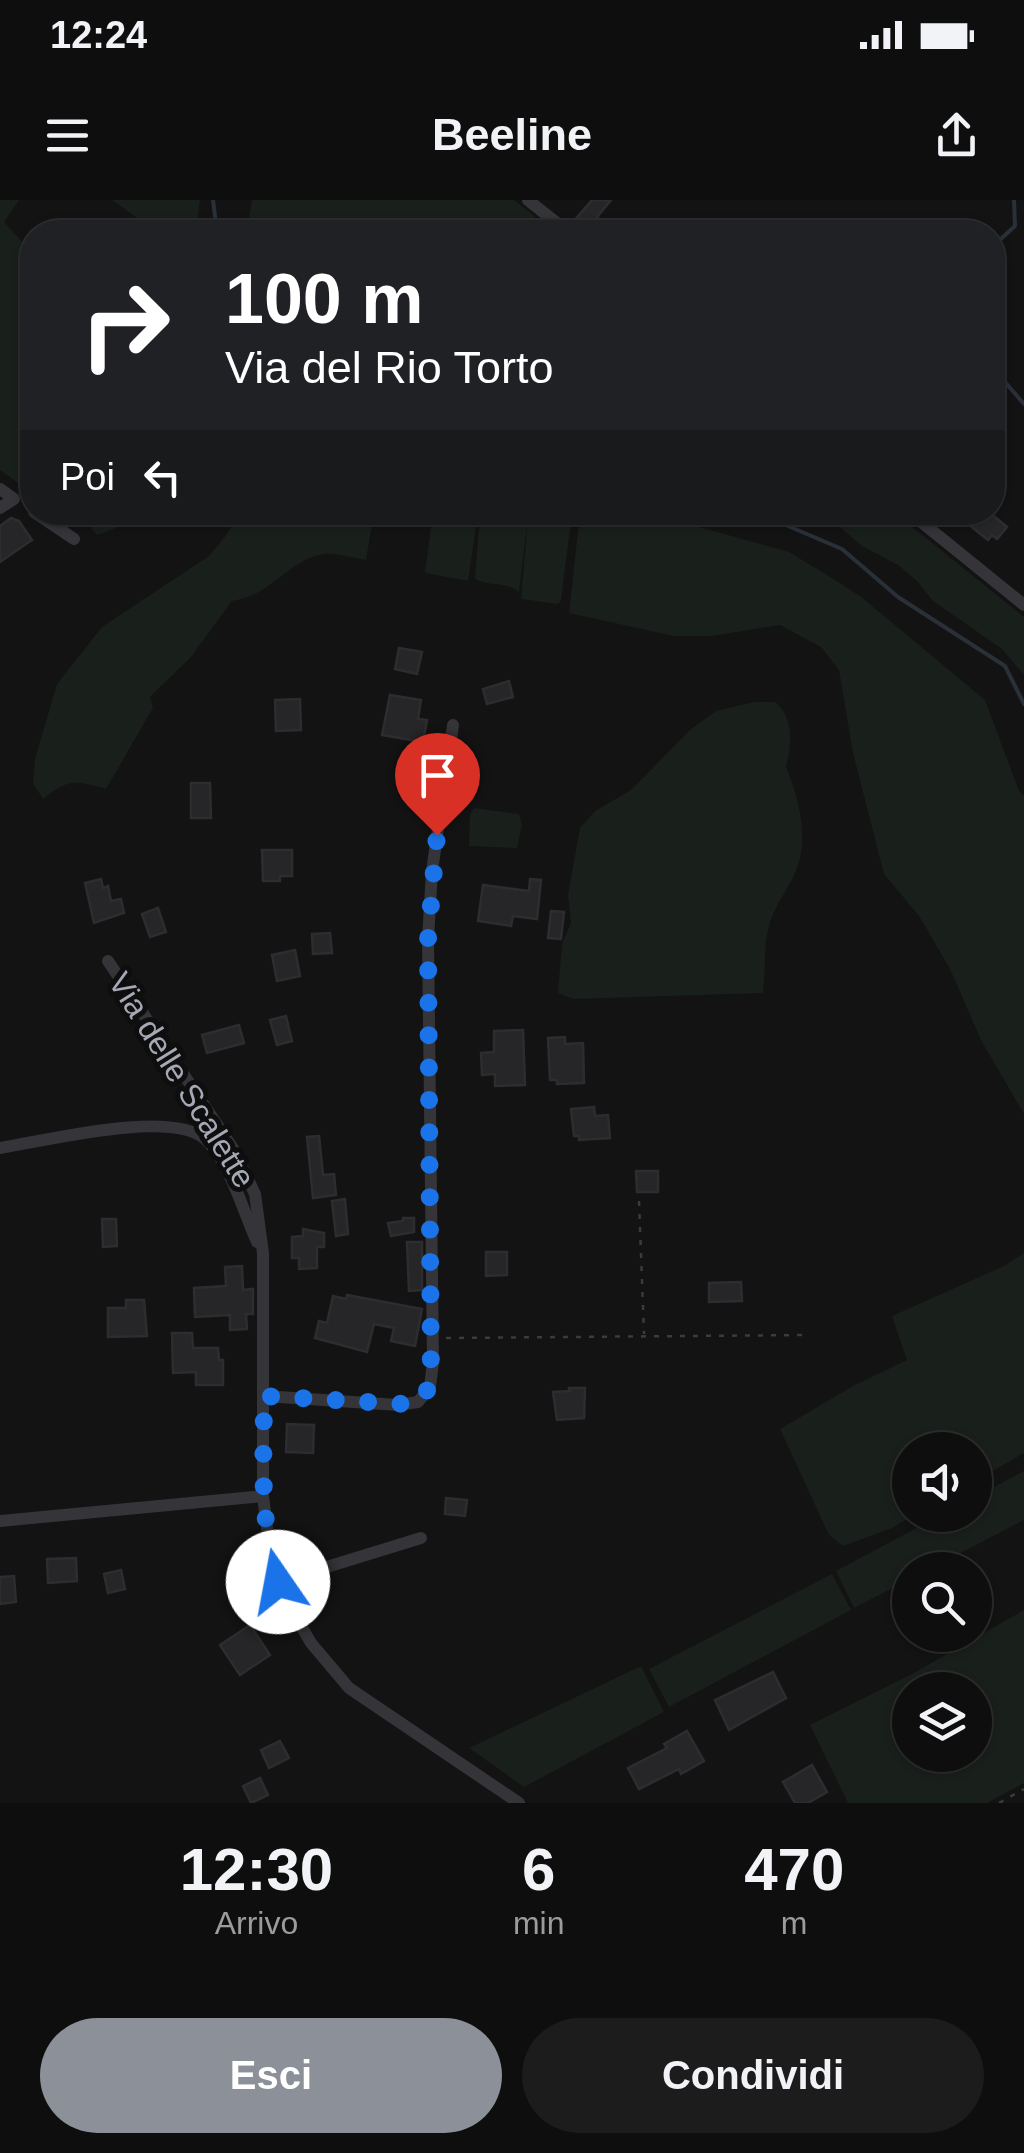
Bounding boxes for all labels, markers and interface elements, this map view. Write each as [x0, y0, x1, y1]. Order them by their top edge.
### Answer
text: 12:24 [50, 14, 147, 56]
icon: menu [40, 108, 95, 163]
icon: share [929, 108, 984, 163]
text: Beeline [432, 109, 592, 160]
icon: right [60, 260, 190, 390]
text: 100 m [225, 260, 423, 338]
text: Via del Rio Torto [225, 342, 554, 393]
icon: left [135, 450, 190, 505]
text: Poi [60, 456, 115, 498]
pin [395, 733, 480, 836]
icon: arrive [410, 748, 465, 803]
street label: Via delle Scalette [101, 966, 263, 1194]
map controls [892, 1432, 992, 1772]
button: sound [892, 1432, 992, 1532]
position arrow [226, 1530, 330, 1634]
button: search [892, 1552, 992, 1652]
button: layers [892, 1672, 992, 1772]
text: 12:30 [180, 1836, 333, 1903]
text: 6 [522, 1836, 555, 1903]
text: 470 [744, 1836, 844, 1903]
text: Arrivo [215, 1905, 298, 1941]
text: min [513, 1905, 564, 1941]
text: m [781, 1905, 808, 1941]
button: Esci [40, 2018, 502, 2133]
button: Condividi [522, 2018, 984, 2133]

